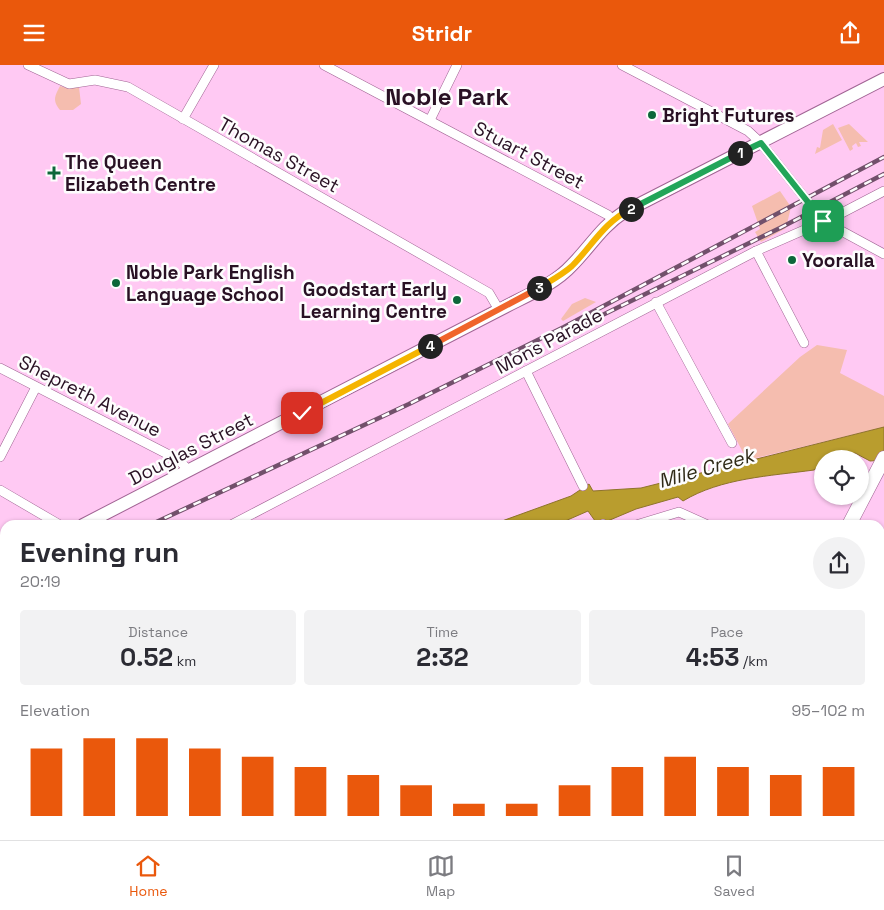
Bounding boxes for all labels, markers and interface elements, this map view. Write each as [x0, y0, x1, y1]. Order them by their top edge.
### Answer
icon: menu [20, 19, 48, 47]
text: Stridr [412, 19, 472, 47]
icon: share [836, 19, 864, 47]
district label: Noble Park [385, 81, 509, 112]
place label: Bright Futures [662, 103, 795, 128]
marker: Bright Futures [646, 109, 658, 121]
street label: Thomas Street [214, 111, 344, 199]
street label: Stuart Street [469, 115, 589, 195]
pin: 1 [728, 141, 752, 165]
text: 1 [737, 144, 744, 162]
place label: The Queen Elizabeth Centre [65, 150, 216, 197]
marker: The Queen Elizabeth Centre [47, 166, 61, 180]
pin: 2 [618, 197, 644, 221]
text: 2 [627, 200, 636, 218]
pin [802, 200, 844, 242]
icon: arrive [809, 207, 837, 235]
place label: Yooralla [802, 248, 875, 273]
marker: Yooralla [786, 254, 798, 266]
place label: Noble Park English Language School [126, 260, 295, 307]
pin: 3 [526, 275, 552, 301]
marker: Noble Park English Language School [110, 277, 122, 289]
place label: Goodstart Early Learning Centre [300, 277, 447, 324]
text: 3 [535, 279, 544, 297]
marker: Goodstart Early Learning Centre [451, 294, 463, 306]
street label: Mons Parade [491, 302, 607, 380]
pin: 4 [418, 333, 442, 359]
text: 4 [426, 337, 435, 355]
street label: Shepreth Avenue [15, 349, 165, 443]
pin [281, 392, 323, 434]
icon: check [288, 399, 316, 427]
street label: Douglas Street [124, 407, 258, 491]
water label: Mile Creek [655, 441, 759, 494]
map controls [814, 450, 869, 505]
button: locate [814, 450, 869, 505]
text: Evening run [20, 534, 179, 570]
button: share [813, 537, 865, 589]
text: 20:19 [20, 571, 60, 592]
text: Distance [128, 623, 188, 641]
text: Time [427, 623, 458, 641]
text: Pace [710, 623, 743, 641]
text: 0.52 [120, 641, 173, 673]
text: 2:32 [416, 641, 469, 673]
text: 4:53 [686, 641, 739, 673]
text: km [173, 652, 196, 670]
text: /km [739, 652, 768, 670]
text: Elevation [20, 700, 90, 721]
text: 95–102 m [791, 700, 865, 721]
tab: Home [129, 852, 167, 900]
tab: Map [426, 852, 455, 900]
tab: Saved [714, 852, 755, 900]

